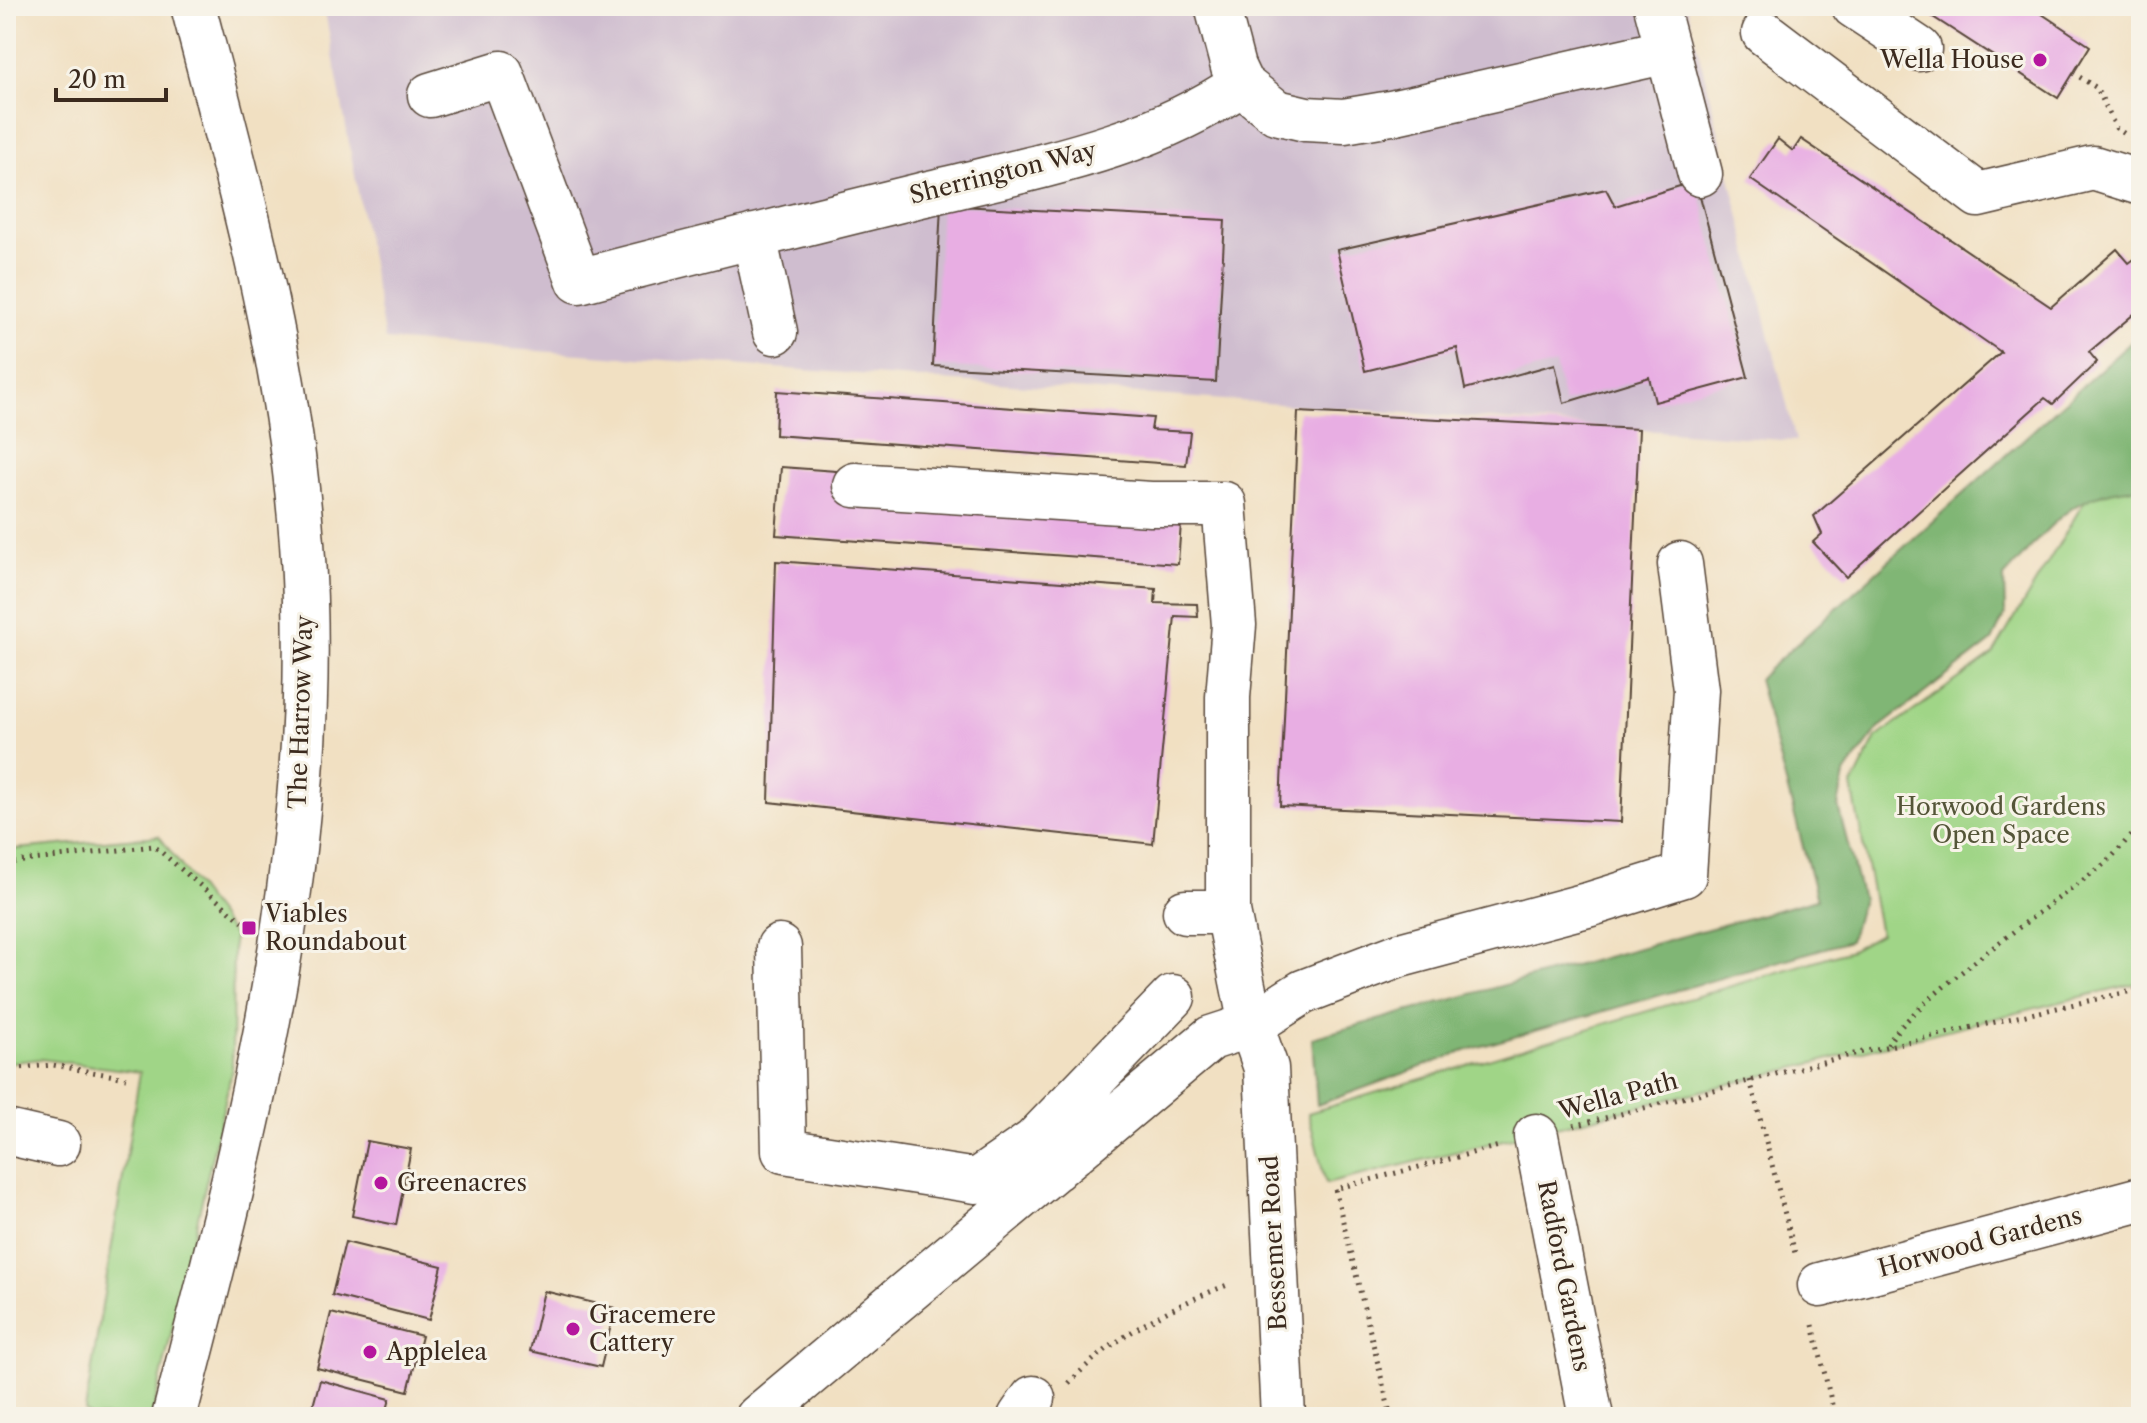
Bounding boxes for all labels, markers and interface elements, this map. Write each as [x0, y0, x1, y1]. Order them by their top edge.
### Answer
place label: Wella House [1879, 45, 2024, 74]
marker: Wella House [2031, 51, 2049, 69]
scale bar [56, 52, 166, 102]
text: 20 m [68, 65, 126, 94]
street label: Sherrington Way [907, 135, 1100, 210]
street label: The Harrow Way [283, 614, 318, 809]
park label: Horwood Gardens Open Space [1896, 792, 2106, 849]
place label: Viables Roundabout [264, 899, 407, 956]
marker: Viables Roundabout [240, 919, 258, 937]
street label: Wella Path [1554, 1066, 1681, 1126]
street label: Bessemer Road [1254, 1154, 1293, 1332]
place label: Greenacres [397, 1168, 527, 1197]
marker: Greenacres [372, 1174, 390, 1192]
street label: Radford Gardens [1532, 1178, 1597, 1374]
street label: Horwood Gardens [1875, 1200, 2085, 1283]
place label: Gracemere Cattery [589, 1300, 716, 1357]
marker: Gracemere Cattery [564, 1320, 582, 1338]
place label: Applelea [385, 1337, 488, 1366]
marker: Applelea [361, 1343, 379, 1361]

